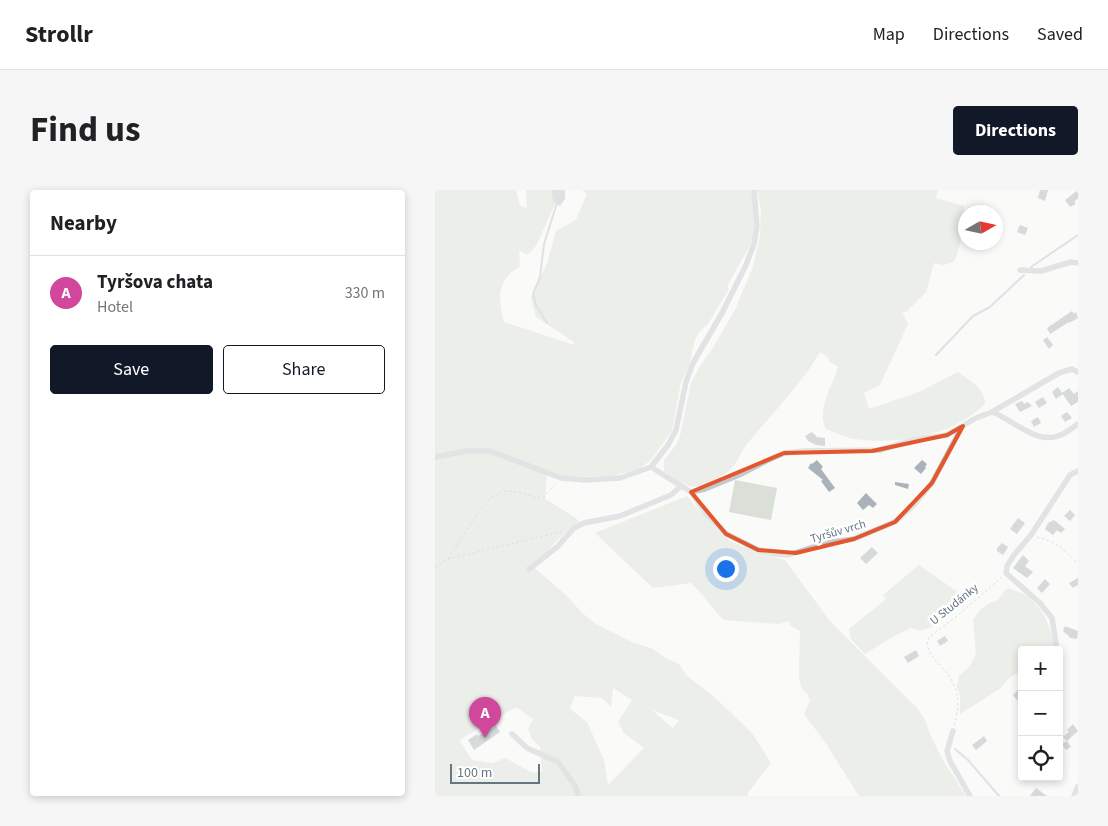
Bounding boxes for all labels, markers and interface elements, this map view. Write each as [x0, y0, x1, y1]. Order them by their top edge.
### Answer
text: Strollr [25, 17, 93, 52]
text: Map [873, 22, 905, 47]
text: Directions [933, 22, 1009, 47]
text: Saved [1037, 22, 1083, 47]
text: Find us [30, 105, 140, 155]
button: Directions [953, 106, 1078, 155]
north arrow [958, 205, 1003, 250]
text: Nearby [50, 208, 117, 238]
text: Tyršova chata [97, 269, 213, 296]
text: A [61, 282, 71, 304]
text: 330 m [345, 282, 385, 304]
text: Hotel [97, 296, 133, 318]
button: Save [50, 345, 213, 394]
button: Share [223, 345, 385, 394]
street label: Tyršův vrch [808, 515, 868, 548]
your location [713, 556, 739, 582]
street label: U Studánky [927, 579, 982, 629]
map controls [1018, 646, 1063, 781]
button: + [1018, 646, 1063, 691]
button: − [1018, 691, 1063, 736]
pin: A [469, 697, 501, 738]
button: locate [1018, 736, 1063, 781]
scale bar [450, 761, 540, 784]
text: 100 m [457, 763, 492, 783]

